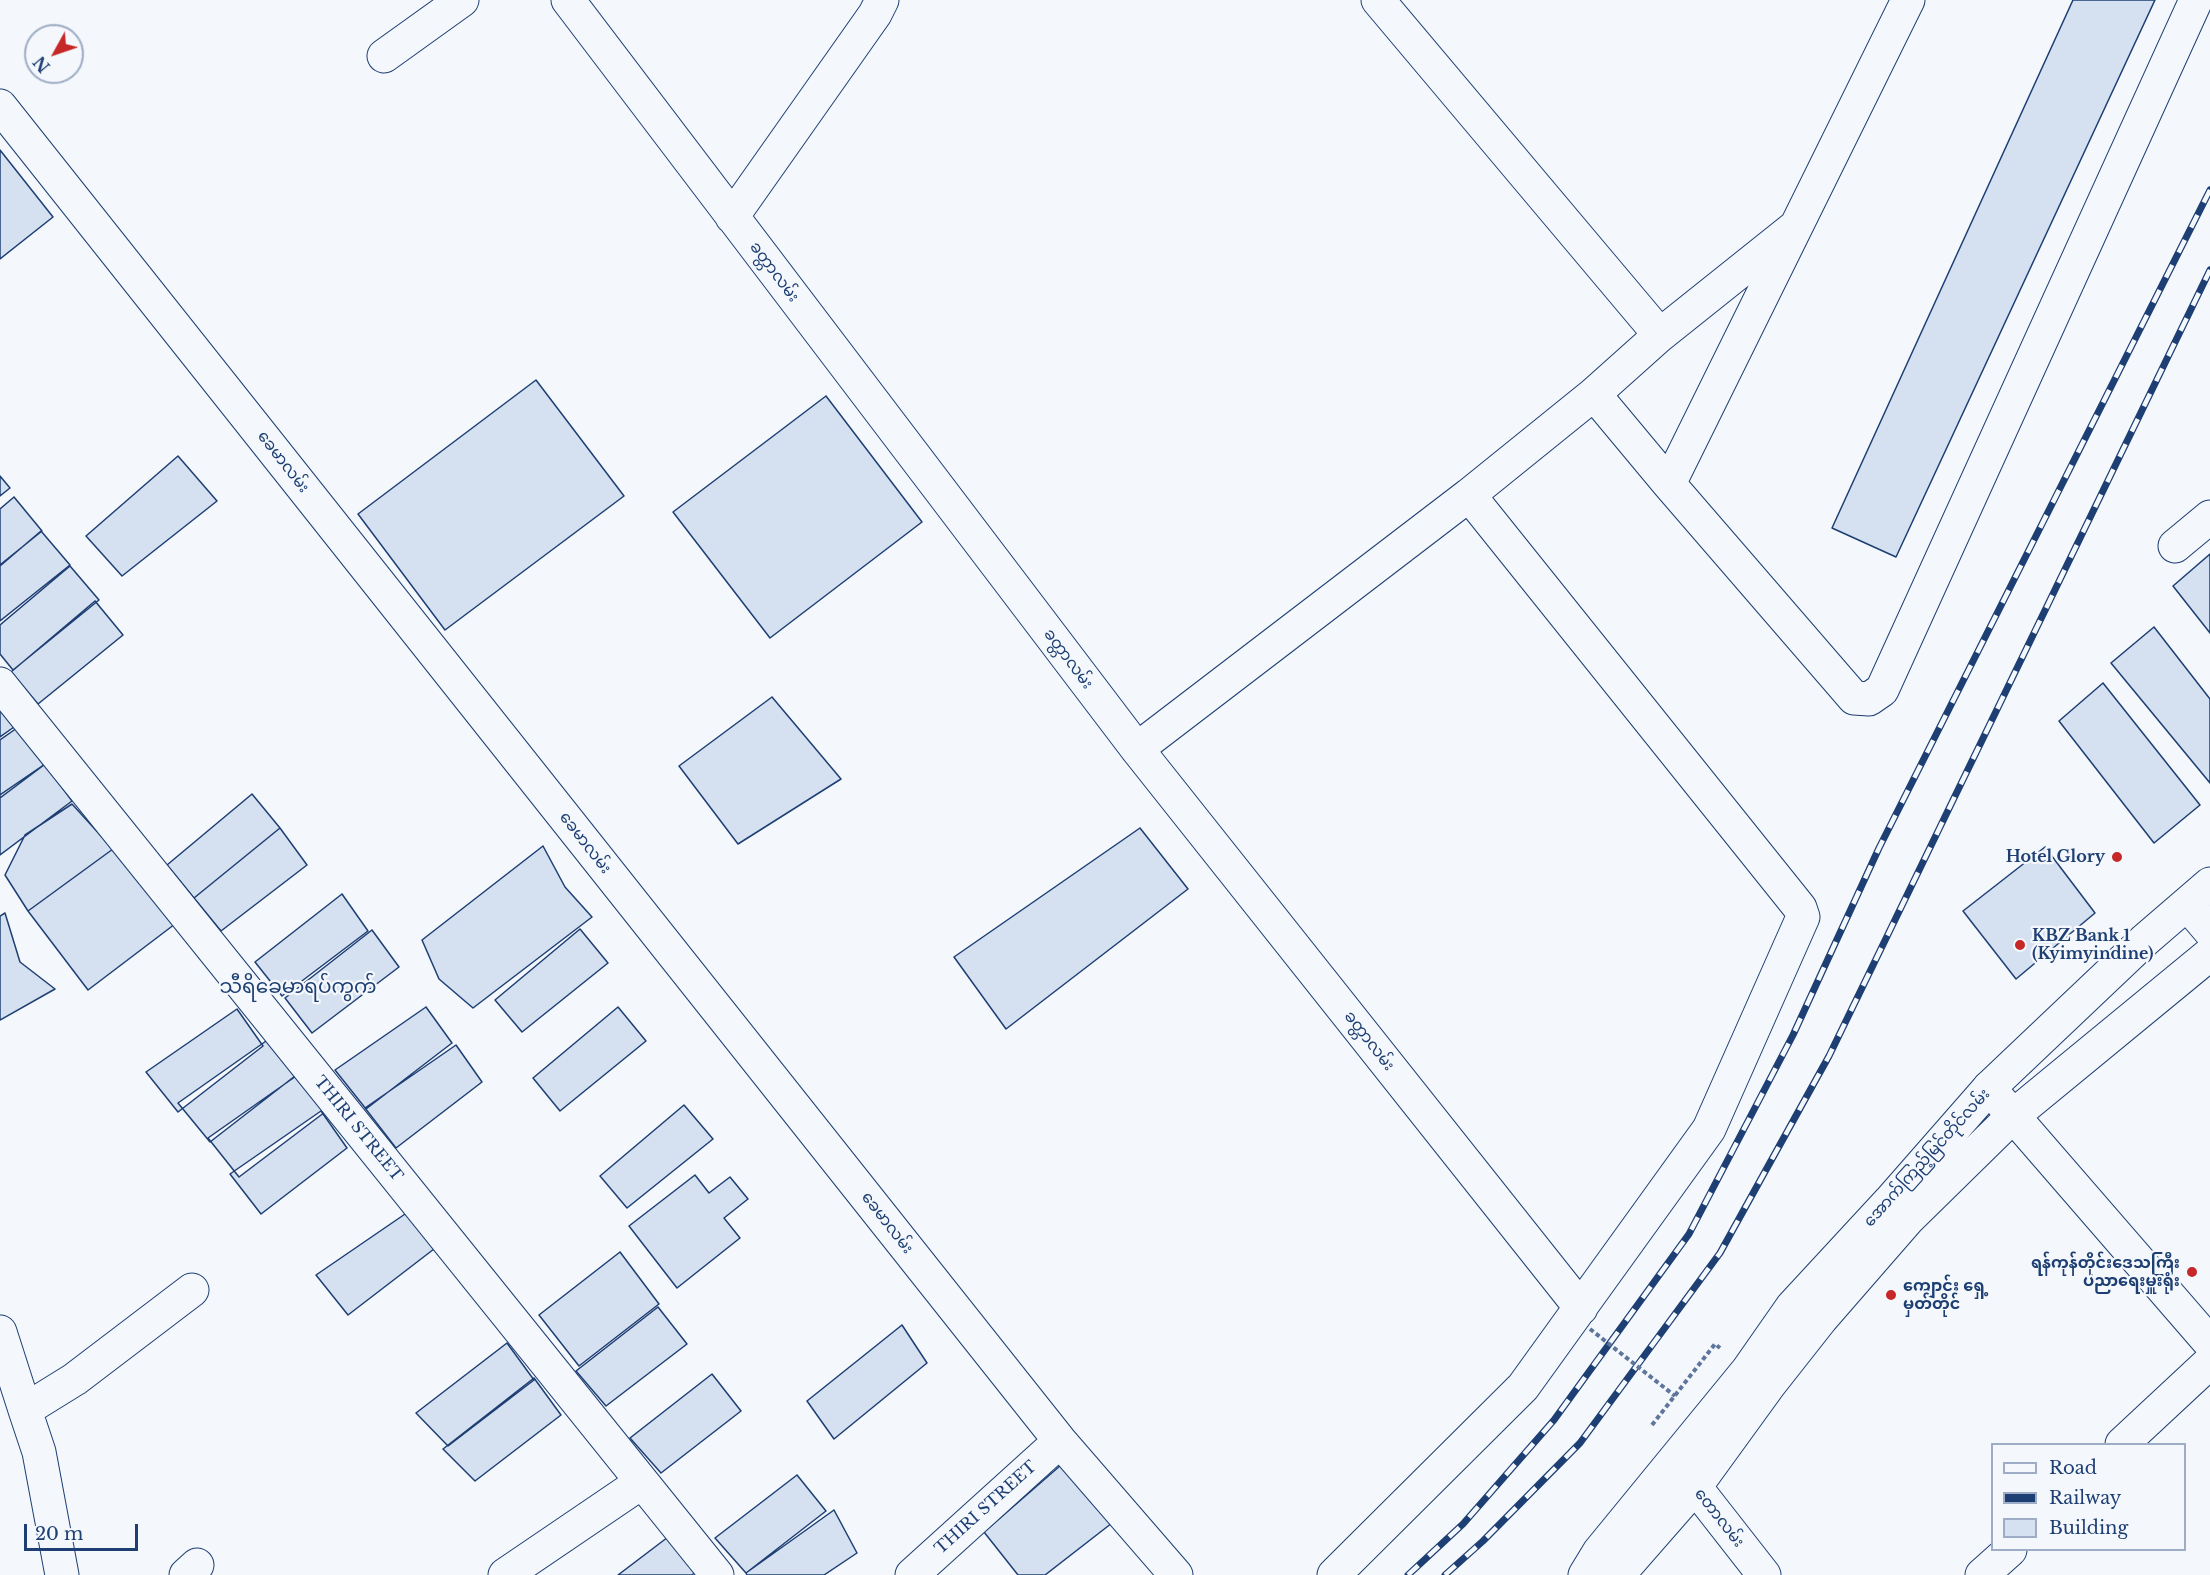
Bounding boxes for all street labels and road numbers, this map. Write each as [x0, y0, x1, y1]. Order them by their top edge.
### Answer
street label: ခတ္တာလမ်း [745, 238, 803, 306]
street label: ခေမာလမ်း [253, 427, 313, 497]
street label: ခတ္တာလမ်း [1039, 625, 1097, 693]
street label: ခေမာလမ်း [555, 808, 615, 878]
street label: ခတ္တာလမ်း [1340, 1007, 1398, 1075]
street label: THIRI STREET [310, 1072, 406, 1186]
street label: အောက်ကြည့်မြင်တိုင်လမ်း [1860, 1085, 1994, 1231]
street label: ခေမာလမ်း [857, 1188, 917, 1258]
street label: THIRI STREET [931, 1457, 1041, 1559]
street label: တောလမ်း [1690, 1485, 1748, 1551]

